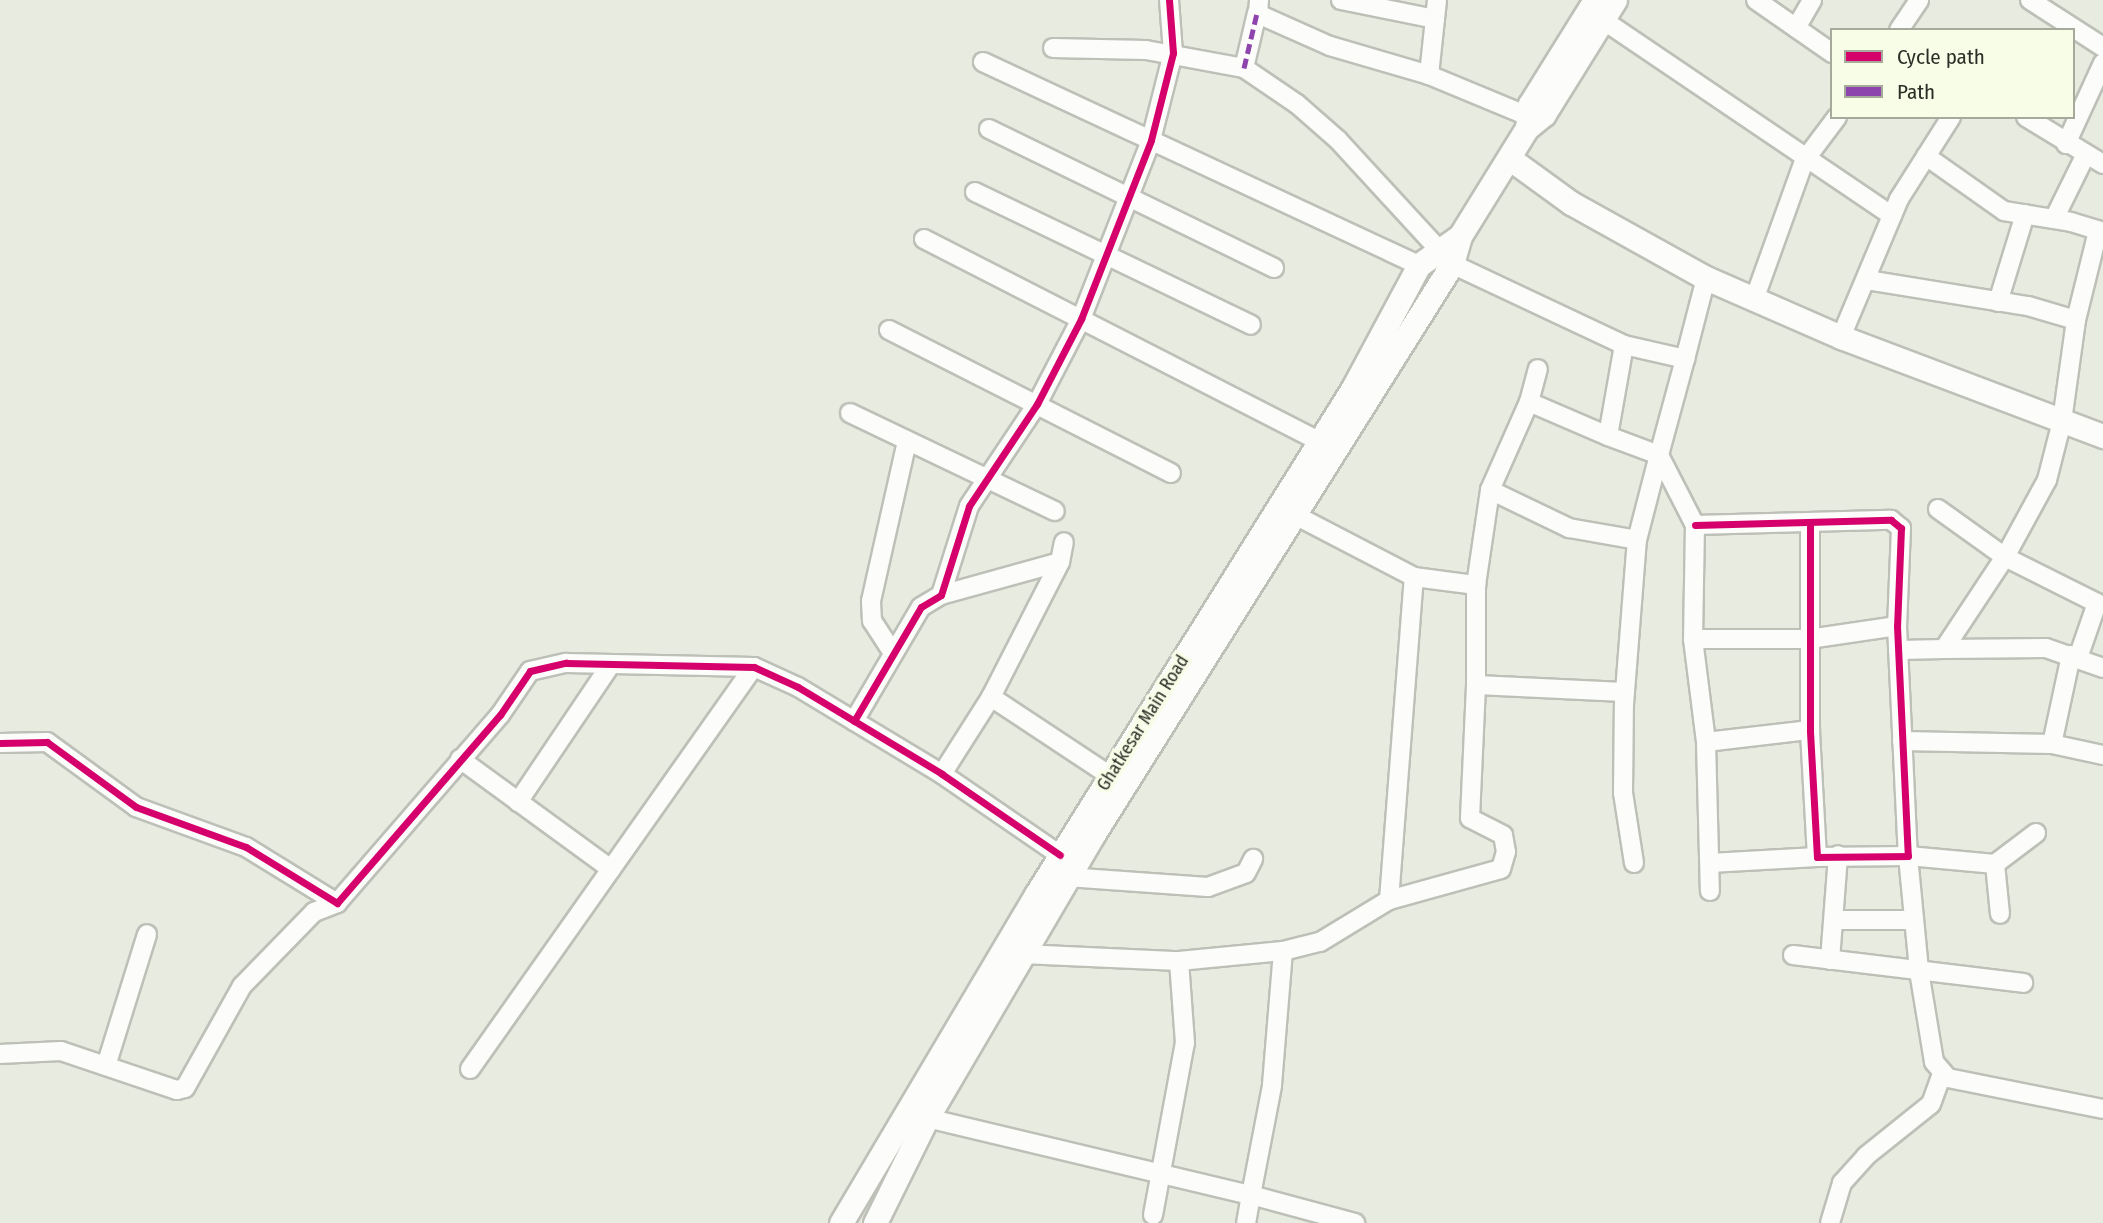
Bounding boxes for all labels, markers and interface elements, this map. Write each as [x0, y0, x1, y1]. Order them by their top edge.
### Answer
legend [1830, 28, 2075, 119]
text: Cycle path [1897, 44, 1985, 70]
text: Path [1897, 79, 1935, 105]
street label: Ghatkesar Main Road [1093, 651, 1193, 795]

